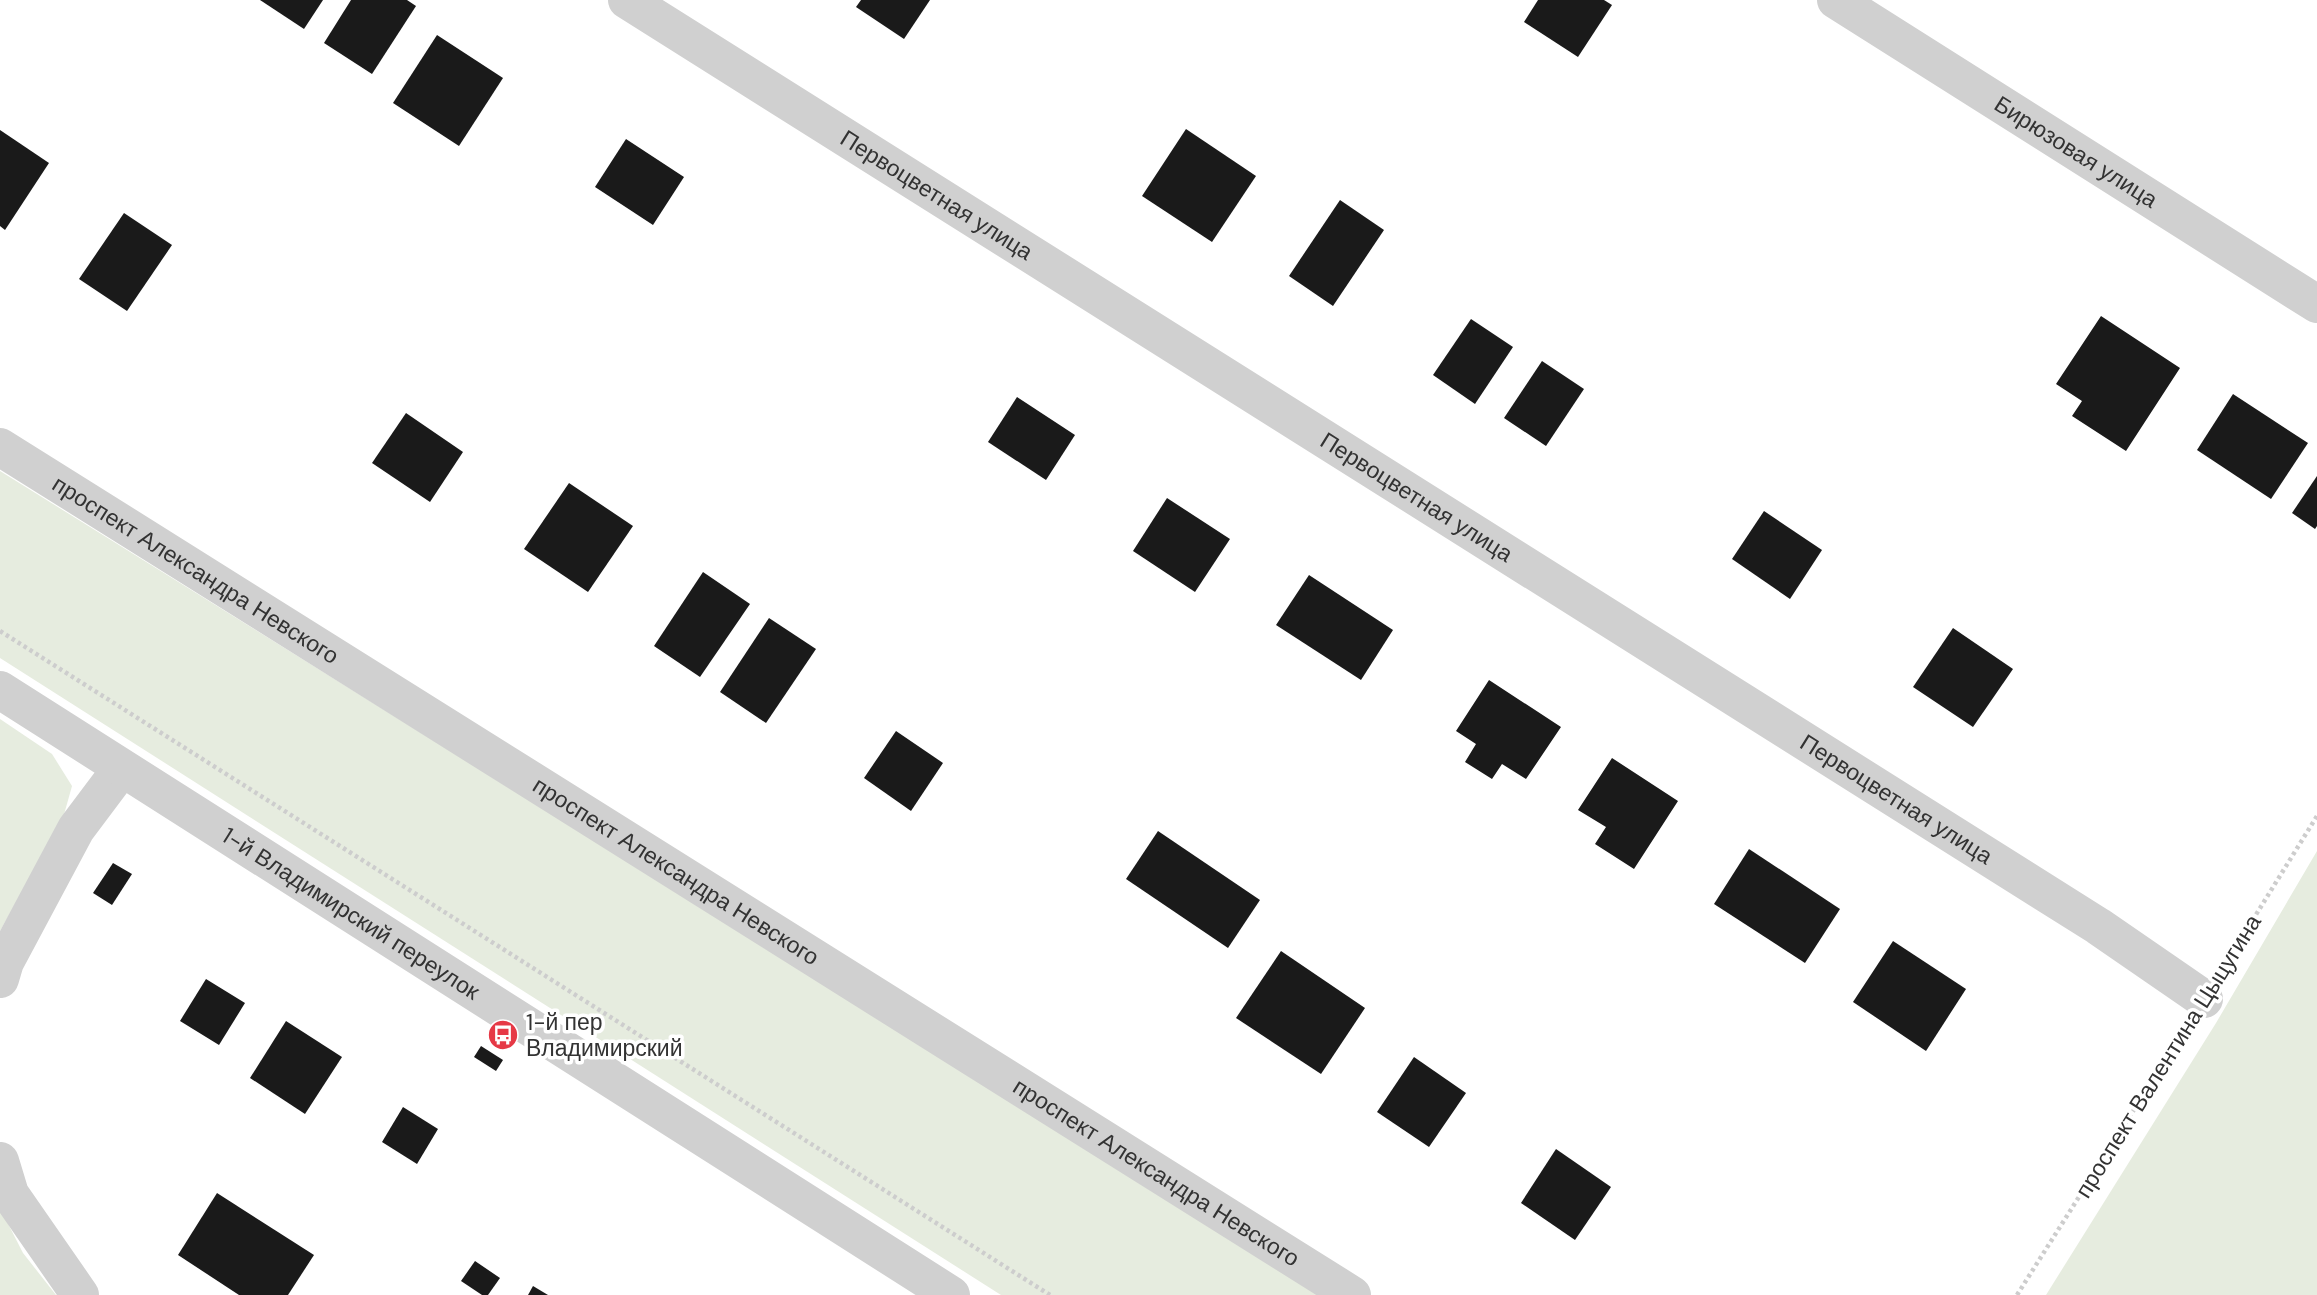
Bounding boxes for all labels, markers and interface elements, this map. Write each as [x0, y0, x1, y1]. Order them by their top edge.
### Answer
street label: Бирюзовая улица [1989, 89, 2164, 215]
street label: Первоцветная улица [835, 123, 1039, 267]
street label: Первоцветная улица [1315, 425, 1519, 569]
street label: проспект Александра Невского [47, 469, 345, 671]
street label: Первоцветная улица [1794, 727, 1999, 871]
street label: проспект Александра Невского [527, 770, 825, 972]
street label: 1-й Владимирский переулок [217, 820, 486, 1007]
street label: проспект Валентина Цыцугина [2068, 908, 2268, 1203]
place label: 1-й пер Владимирский [526, 1007, 683, 1063]
bus stop icon: 1-й пер Владимирский [486, 1018, 520, 1052]
street label: проспект Александра Невского [1008, 1071, 1305, 1273]

